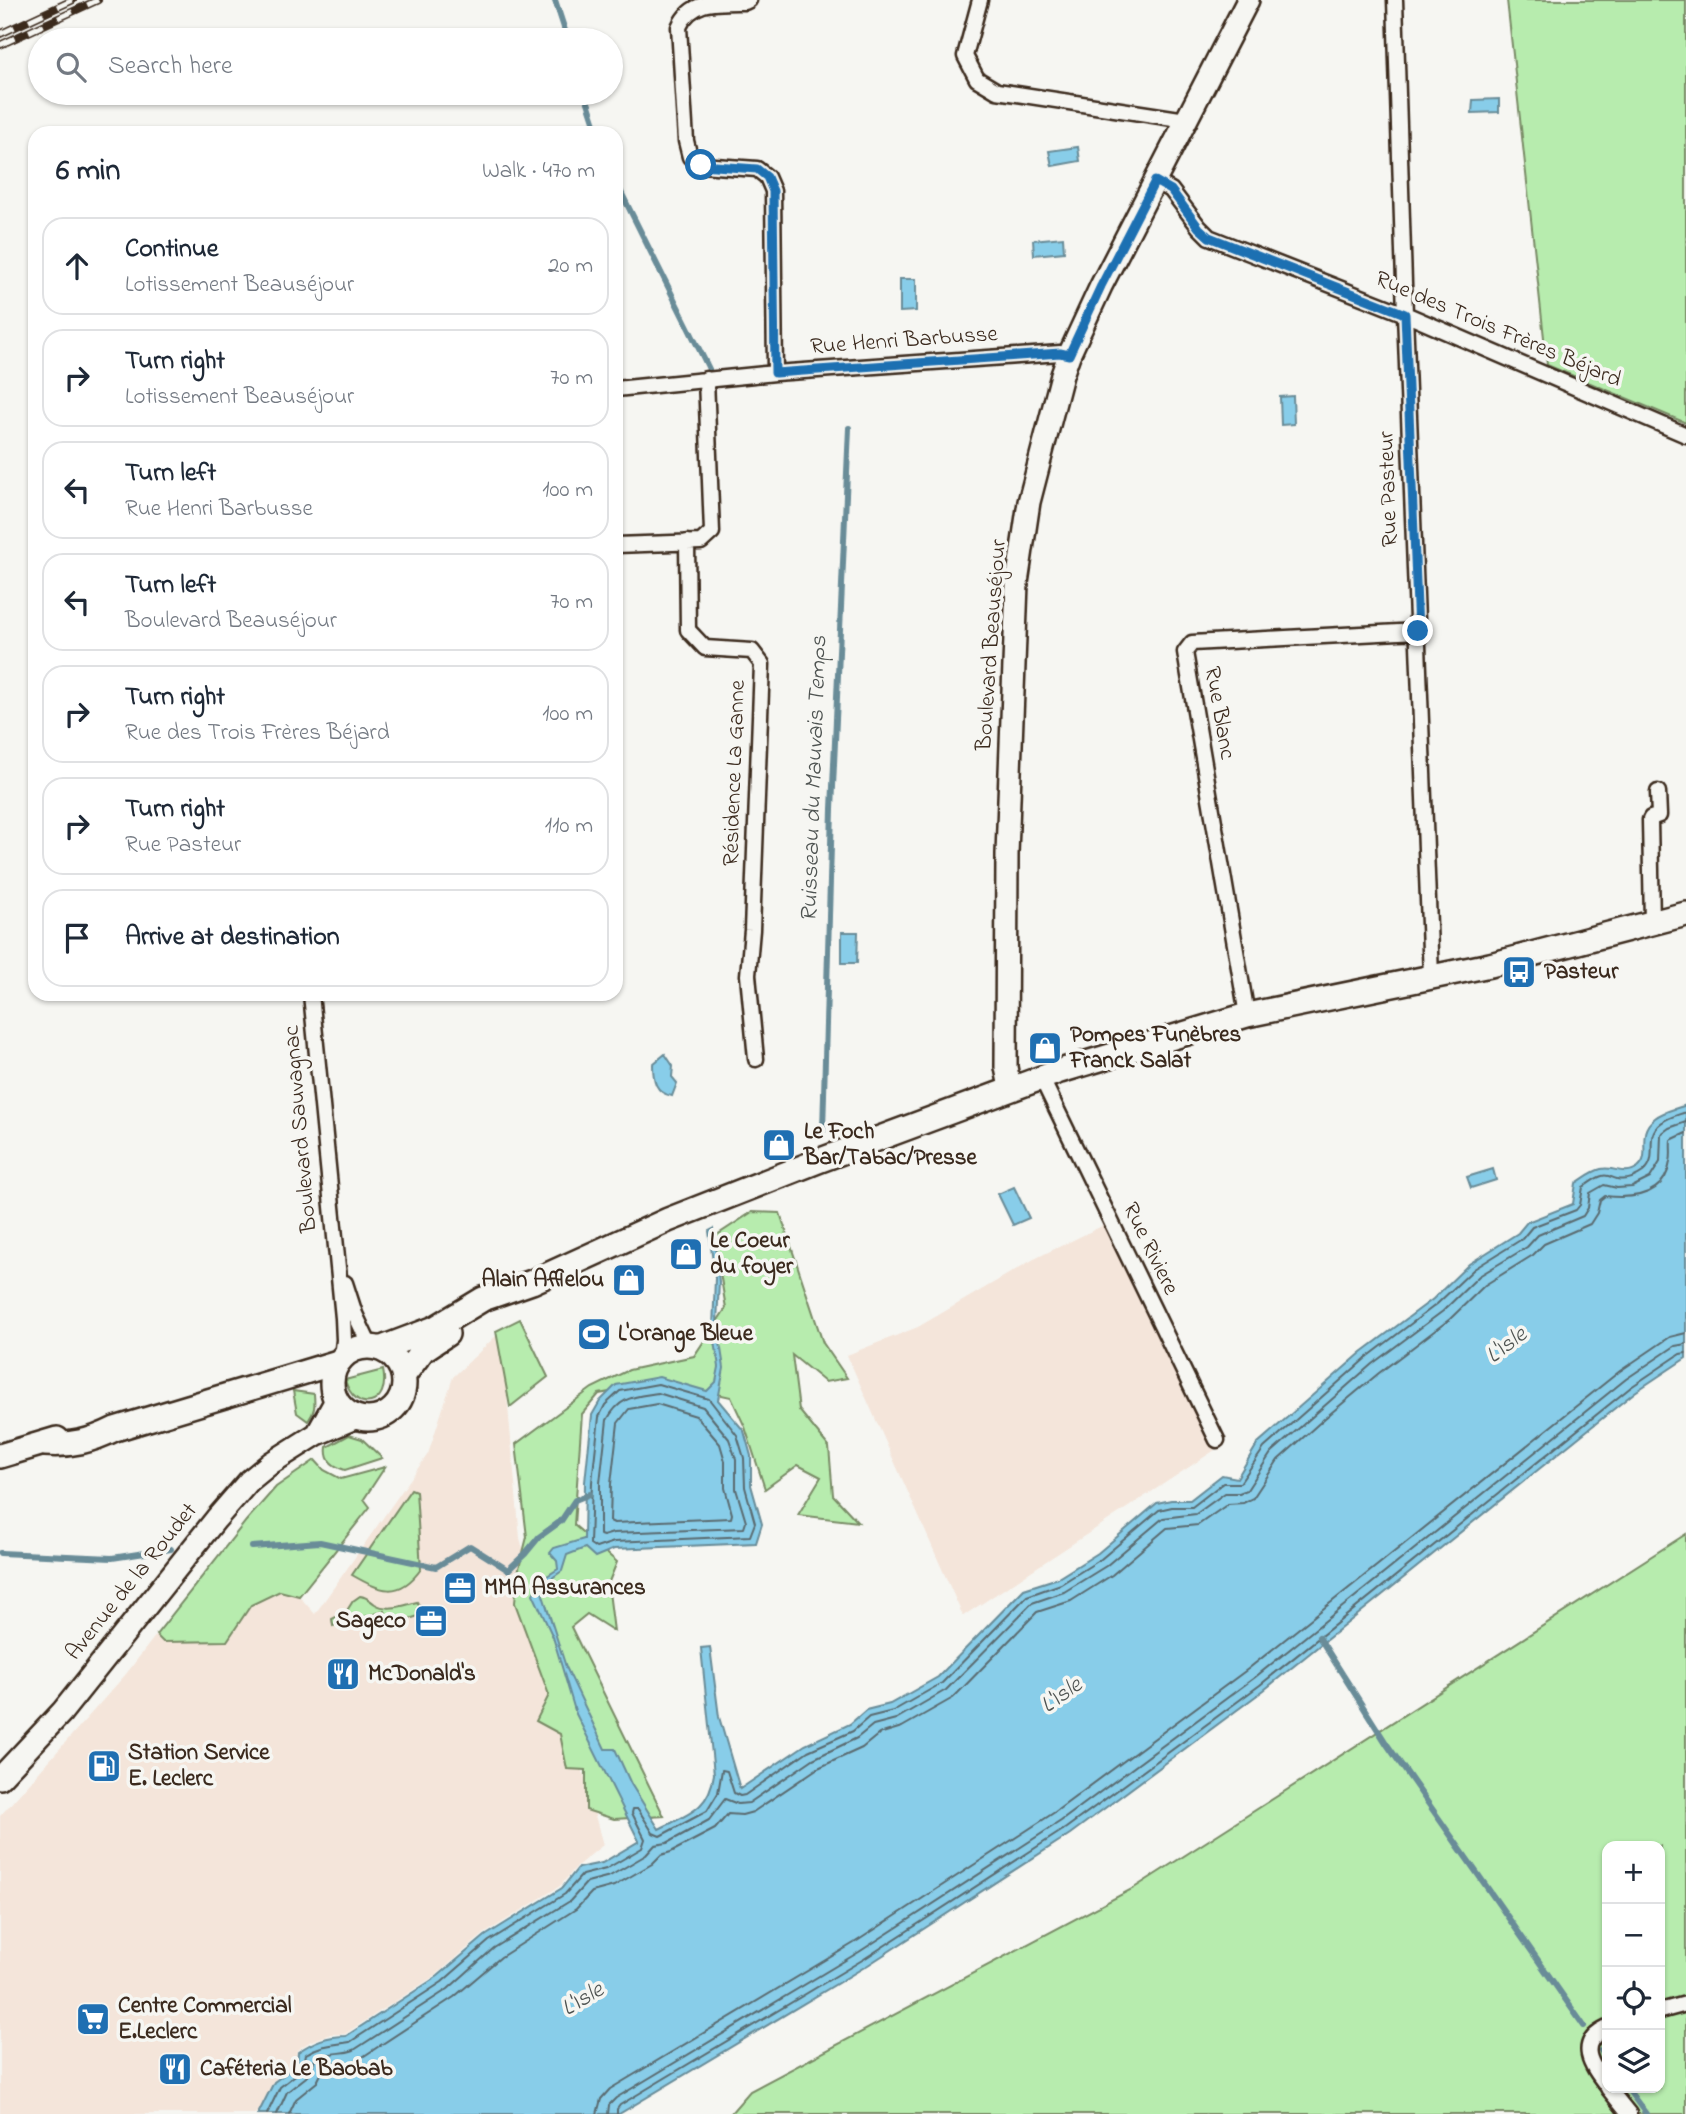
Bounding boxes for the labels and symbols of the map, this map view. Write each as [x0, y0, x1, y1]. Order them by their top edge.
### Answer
route start [685, 149, 716, 180]
street label: Rue des Trois Frères Béjard [1370, 263, 1626, 397]
street label: Rue Henri Barbusse [809, 318, 1000, 364]
street label: Rue Pasteur [1370, 430, 1408, 548]
street label: Boulevard Beauséjour [968, 537, 1016, 753]
route end [1402, 615, 1433, 646]
water label: Ruisseau du Mauvais Temps [793, 634, 838, 923]
street label: Rue Blanc [1195, 664, 1244, 763]
street label: Résidence La Ganne [715, 679, 755, 867]
bus stop icon: Pasteur [1500, 953, 1538, 991]
place label: Pasteur [1544, 956, 1619, 989]
place label: Pompes Funèbres Franck Salat [1069, 1019, 1242, 1078]
street label: Boulevard Sauvagnac [275, 1023, 328, 1235]
shop icon: Pompes Funèbres Franck Salat [1026, 1029, 1064, 1067]
place label: Le Foch Bar/Tabac/Presse [803, 1116, 977, 1175]
shop icon: Le Foch Bar/Tabac/Presse [760, 1126, 798, 1164]
street label: Rue Riviere [1113, 1197, 1187, 1302]
place label: Le Coeur du foyer [710, 1225, 794, 1286]
shop icon: Le Coeur du foyer [667, 1235, 705, 1273]
shop icon: Alain Afflelou [610, 1261, 648, 1299]
place label: Alain Afflelou [482, 1264, 604, 1297]
sports icon: L'Orange Bleue [575, 1315, 613, 1353]
place label: L'Orange Bleue [618, 1318, 754, 1353]
water label: L'Isle [1479, 1318, 1536, 1373]
street label: Avenue de la Roudet [58, 1496, 206, 1668]
office icon: MMA Assurances [441, 1569, 479, 1607]
place label: MMA Assurances [484, 1572, 646, 1605]
office icon: Sageco [412, 1602, 450, 1640]
place label: Sageco [336, 1605, 406, 1640]
restaurant icon: McDonald's [324, 1655, 362, 1693]
place label: McDonald's [368, 1658, 476, 1691]
water label: L'Isle [1034, 1668, 1091, 1723]
place label: Station Service E. Leclerc [128, 1737, 270, 1796]
fuel station icon: Station Service E. Leclerc [85, 1747, 123, 1785]
water label: L'Isle [555, 1973, 612, 2026]
place label: Centre Commercial E.Leclerc [118, 1990, 292, 2049]
supermarket icon: Centre Commercial E.Leclerc [74, 2000, 112, 2038]
restaurant icon: Caféteria Le Baobab [156, 2050, 194, 2088]
place label: Caféteria Le Baobab [200, 2053, 393, 2086]

